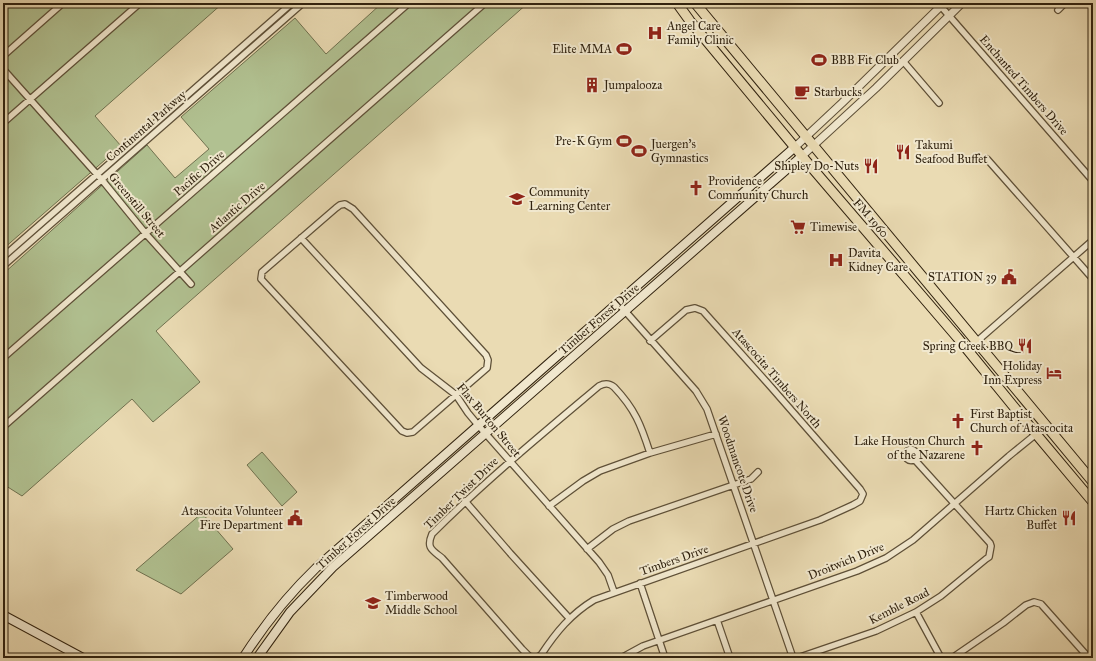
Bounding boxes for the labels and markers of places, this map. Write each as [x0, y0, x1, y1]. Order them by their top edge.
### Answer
place label: Angel Care Family Clinic [666, 19, 734, 47]
hospital icon: Angel Care Family Clinic [646, 24, 664, 42]
sports icon: Elite MMA [615, 40, 633, 58]
place label: Elite MMA [552, 42, 612, 56]
sports icon: BBB Fit Club [810, 51, 828, 69]
place label: BBB Fit Club [831, 53, 899, 67]
building icon: Jumpalooza [583, 76, 601, 94]
place label: Jumpalooza [602, 78, 663, 93]
cafe icon: Starbucks [793, 83, 811, 101]
place label: Starbucks [814, 85, 862, 99]
sports icon: Pre-K Gym [615, 132, 633, 150]
place label: Pre-K Gym [555, 134, 612, 148]
place label: Juergen's Gymnastics [649, 137, 708, 165]
place label: Takumi Seafood Buffet [915, 138, 988, 166]
sports icon: Juergen's Gymnastics [630, 142, 648, 160]
restaurant icon: Takumi Seafood Buffet [894, 143, 912, 161]
restaurant icon: Shipley Do-Nuts [862, 157, 880, 175]
place label: Shipley Do-Nuts [774, 159, 859, 173]
place label: Providence Community Church [708, 174, 809, 202]
church icon: Providence Community Church [687, 179, 705, 197]
place label: Community Learning Center [529, 185, 611, 214]
school or university icon: Community Learning Center [508, 190, 526, 208]
supermarket icon: Timewise [789, 218, 807, 236]
place label: Timewise [810, 220, 857, 234]
place label: Davita Kidney Care [848, 246, 908, 274]
hospital icon: Davita Kidney Care [827, 251, 845, 269]
public building icon: STATION 39 [1000, 268, 1018, 286]
place label: STATION 39 [928, 270, 997, 284]
restaurant icon: Spring Creek BBQ [1016, 337, 1034, 355]
place label: Spring Creek BBQ [923, 339, 1022, 354]
place label: Holiday Inn Express [983, 359, 1042, 387]
hotel icon: Holiday Inn Express [1045, 364, 1063, 382]
place label: First Baptist Church of Atascocita [970, 407, 1074, 435]
church icon: First Baptist Church of Atascocita [949, 412, 967, 430]
place label: Lake Houston Church of the Nazarene [854, 434, 965, 462]
church icon: Lake Houston Church of the Nazarene [968, 439, 986, 457]
place label: Atascocita Volunteer Fire Department [181, 504, 284, 532]
place label: Hartz Chicken Buffet [985, 504, 1058, 532]
public building icon: Atascocita Volunteer Fire Department [286, 509, 304, 527]
restaurant icon: Hartz Chicken Buffet [1060, 509, 1078, 527]
place label: Timberwood Middle School [385, 589, 458, 617]
school or university icon: Timberwood Middle School [364, 594, 382, 612]

